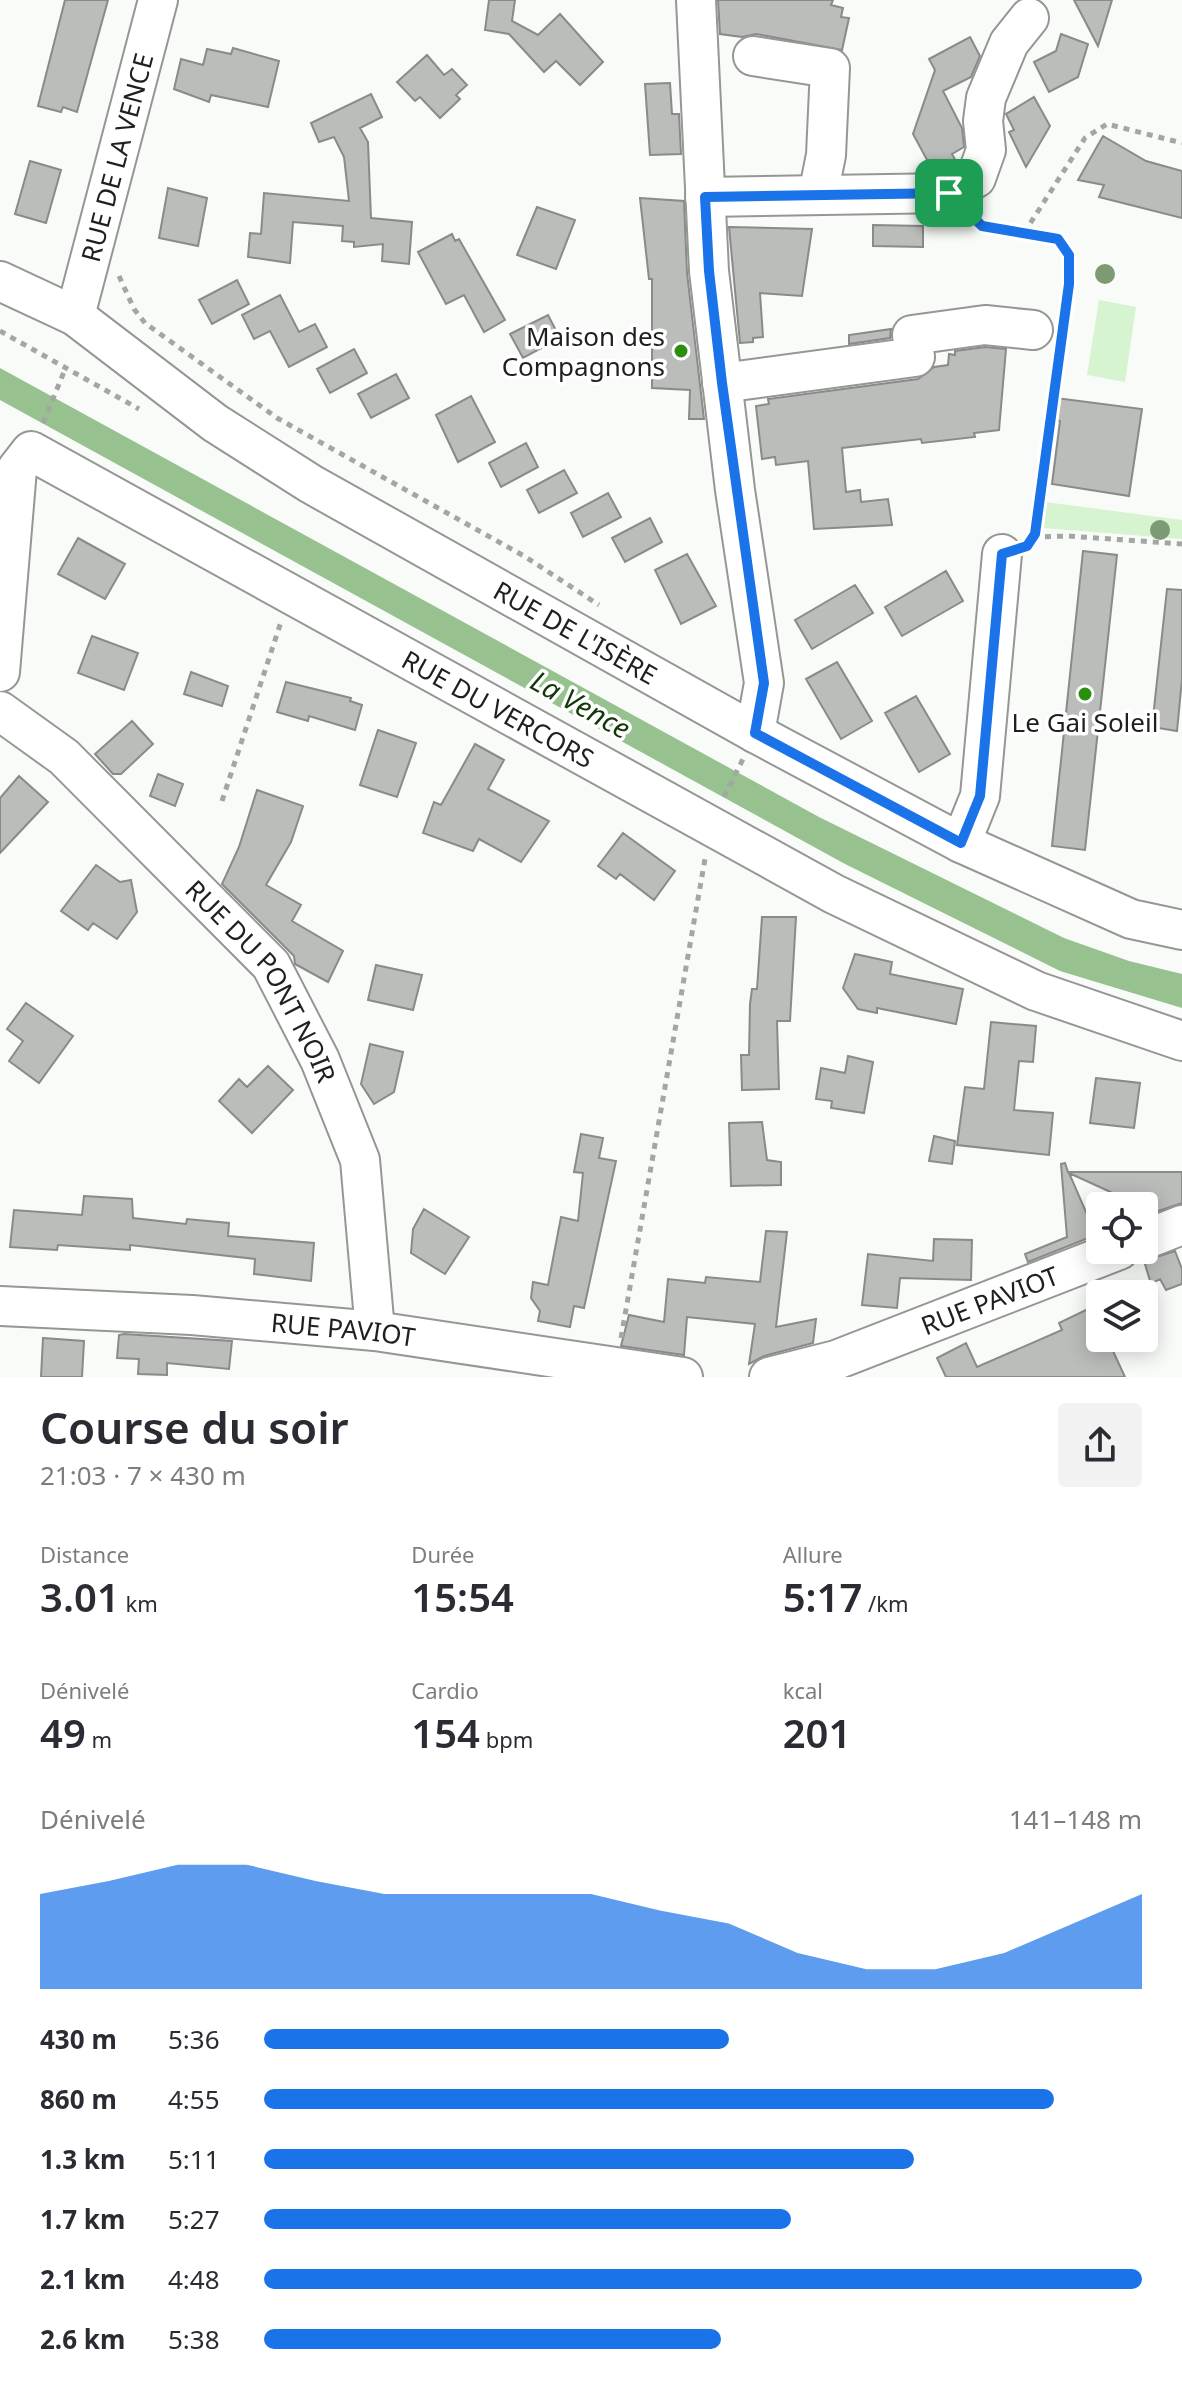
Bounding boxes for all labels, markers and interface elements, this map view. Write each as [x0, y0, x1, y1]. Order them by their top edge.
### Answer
street label: RUE DE LA VENCE [72, 49, 161, 266]
pin [915, 159, 983, 227]
icon: arrive [927, 171, 971, 215]
place label: Maison des Compagnons [502, 318, 665, 384]
marker: Maison des Compagnons [672, 342, 690, 360]
street label: RUE DE L'ISÈRE [487, 572, 664, 693]
street label: RUE DU VERCORS [396, 641, 601, 776]
water label: La Vence [524, 661, 638, 747]
marker: Le Gai Soleil [1076, 685, 1094, 703]
place label: Le Gai Soleil [1012, 704, 1158, 740]
street label: RUE DU PONT NOIR [178, 872, 345, 1088]
map controls [1086, 1192, 1158, 1352]
button: locate [1086, 1192, 1158, 1264]
street label: RUE PAVIOT [916, 1257, 1064, 1343]
button: layers [1086, 1280, 1158, 1352]
street label: RUE PAVIOT [269, 1304, 418, 1355]
text: Course du soir [40, 1397, 349, 1457]
button: share [1058, 1403, 1142, 1487]
text: 21:03 · 7 × 430 m [40, 1457, 246, 1493]
text: Distance [40, 1539, 129, 1569]
text: Durée [411, 1539, 474, 1569]
text: Allure [783, 1539, 843, 1569]
text: 3.01 [40, 1569, 120, 1624]
text: 15:54 [411, 1569, 514, 1624]
text: 5:17 [783, 1569, 862, 1624]
text: km [120, 1588, 158, 1618]
text: /km [862, 1588, 909, 1618]
text: Dénivelé [40, 1675, 129, 1705]
text: Cardio [411, 1675, 479, 1705]
text: kcal [783, 1675, 823, 1705]
text: 49 [40, 1705, 86, 1760]
text: 154 [411, 1705, 480, 1760]
text: 201 [783, 1705, 851, 1760]
text: m [86, 1724, 112, 1754]
text: bpm [480, 1724, 533, 1754]
text: Dénivelé [40, 1801, 146, 1837]
text: 141–148 m [1009, 1801, 1142, 1837]
text: 430 m [40, 2021, 117, 2057]
text: 5:36 [168, 2021, 220, 2057]
text: 860 m [40, 2081, 117, 2117]
text: 4:55 [168, 2081, 220, 2117]
text: 1.3 km [40, 2141, 125, 2177]
text: 5:11 [168, 2141, 220, 2177]
text: 1.7 km [40, 2201, 125, 2237]
text: 5:27 [168, 2201, 220, 2237]
text: 2.1 km [40, 2261, 125, 2297]
text: 4:48 [168, 2261, 220, 2297]
text: 2.6 km [40, 2321, 125, 2357]
text: 5:38 [168, 2321, 220, 2357]

